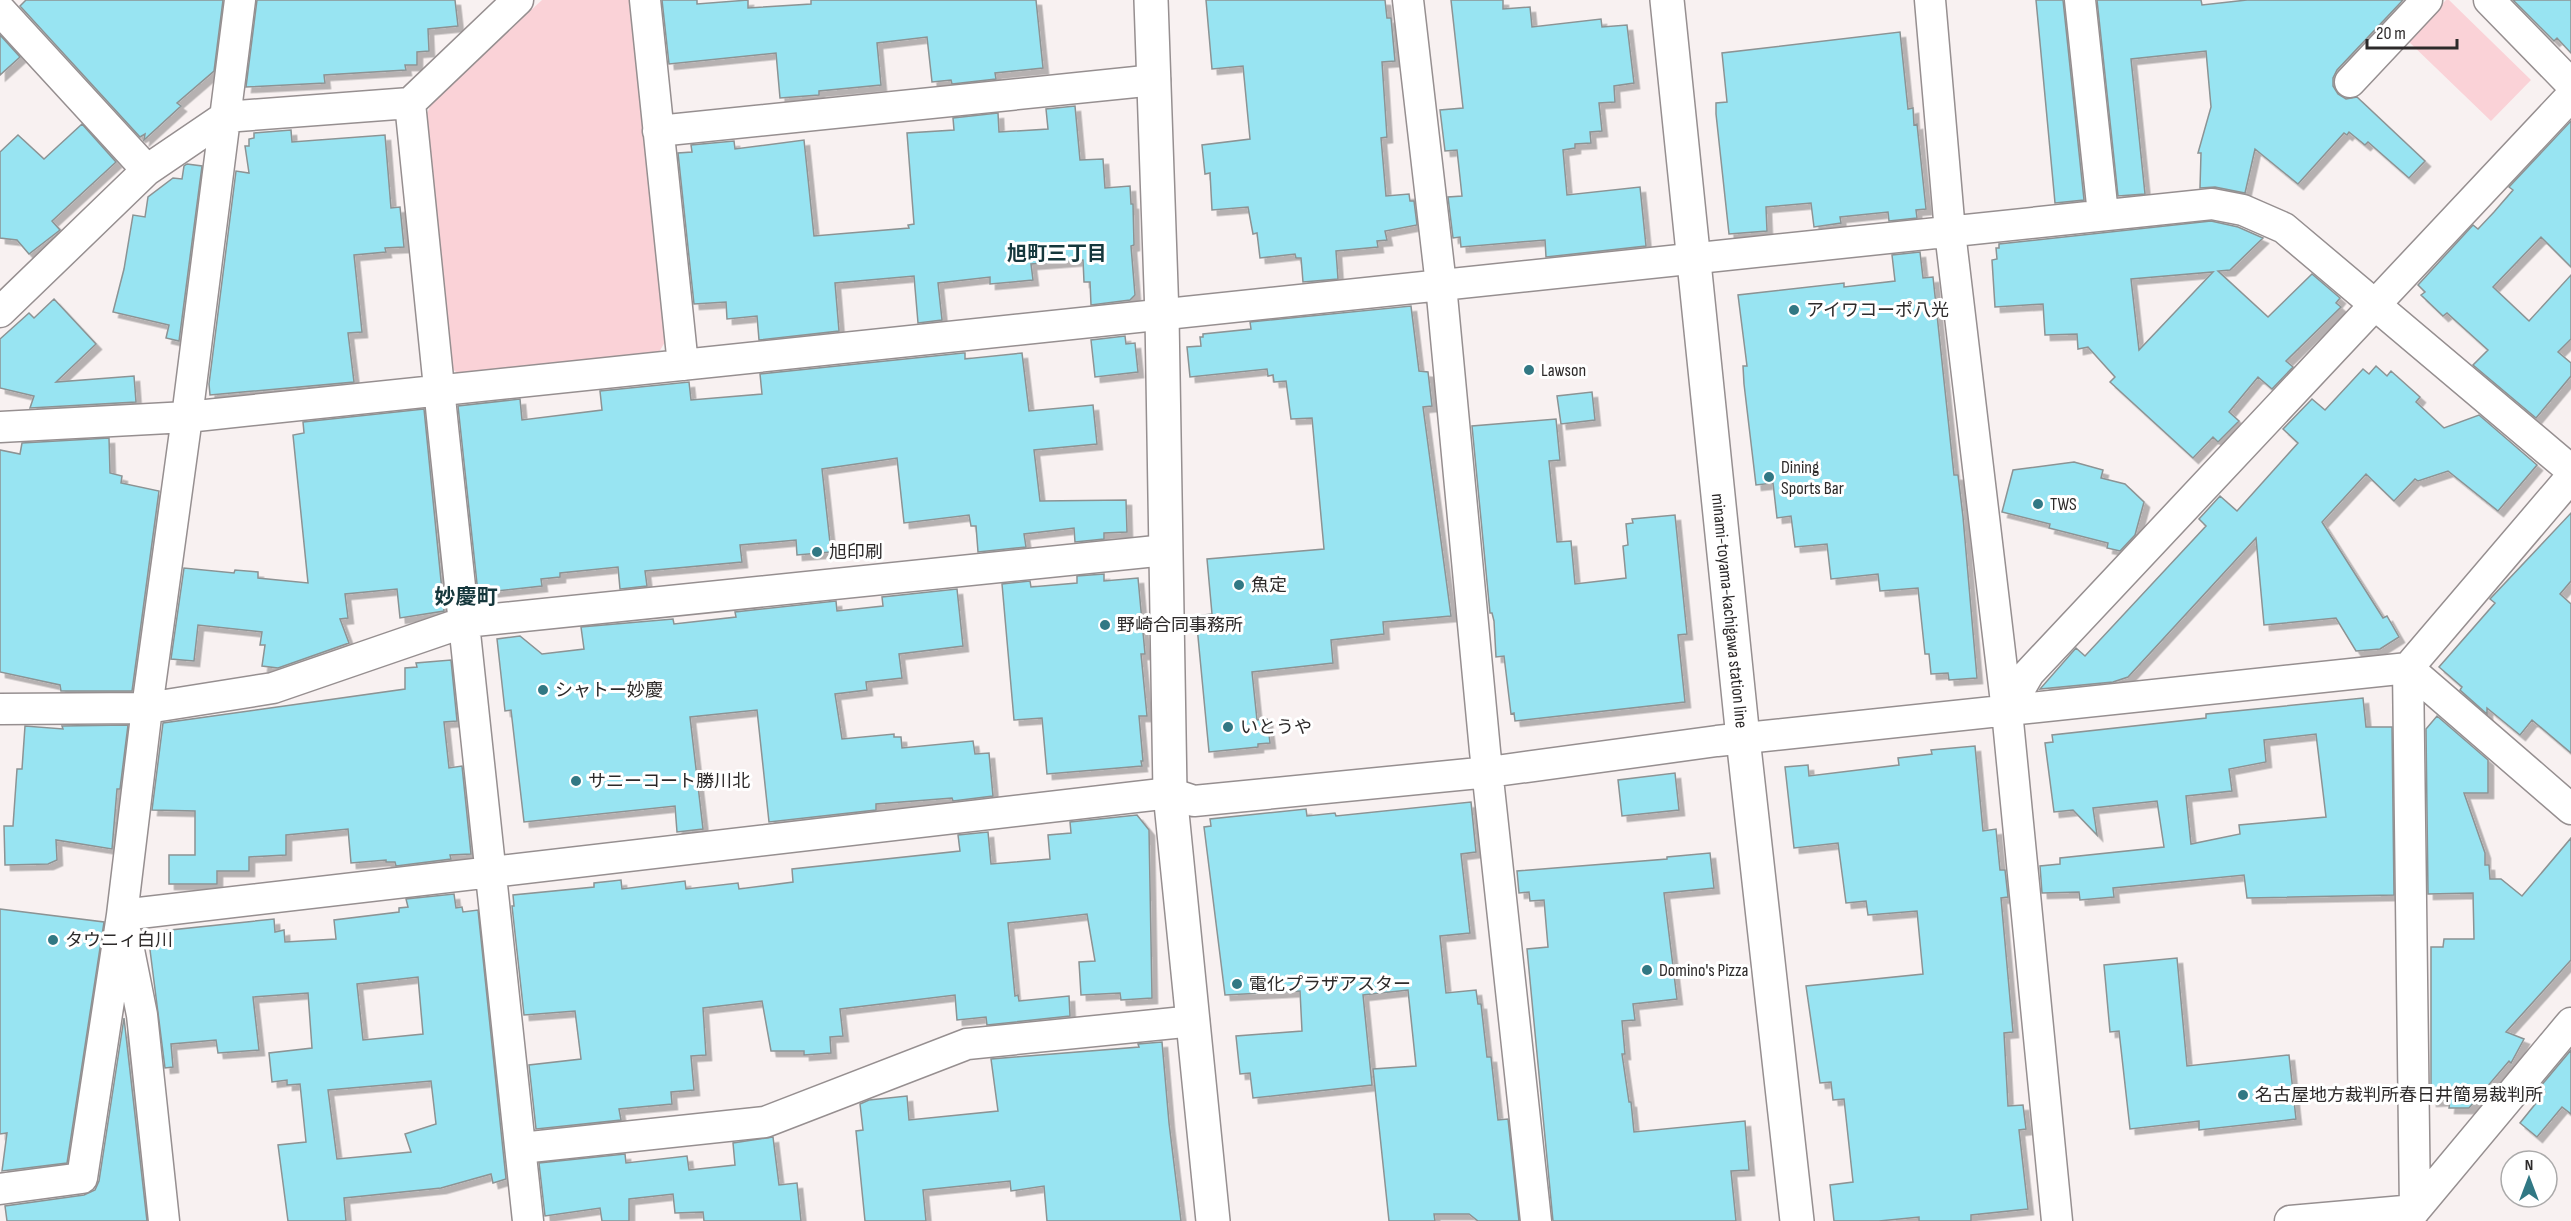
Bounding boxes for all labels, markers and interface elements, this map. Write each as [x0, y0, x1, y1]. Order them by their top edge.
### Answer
scale bar [2367, 12, 2457, 50]
text: 20 m [2376, 23, 2406, 44]
district label: 旭町三丁目 [1007, 242, 1107, 266]
place label: アイワコーポ八光 [1806, 300, 1949, 321]
marker: アイワコーポ八光 [1787, 303, 1801, 317]
place label: Lawson [1541, 360, 1586, 381]
marker: Lawson [1522, 363, 1536, 377]
place label: Dining Sports Bar [1781, 457, 1844, 499]
marker: Dining Sports Bar [1762, 470, 1776, 484]
street label: minami-toyama-kachigawa station line [1707, 492, 1752, 729]
place label: TWS [2050, 494, 2077, 515]
marker: TWS [2031, 497, 2045, 511]
place label: 旭印刷 [829, 542, 883, 563]
marker: 旭印刷 [810, 545, 824, 559]
place label: 魚定 [1251, 575, 1287, 596]
marker: 魚定 [1232, 578, 1246, 592]
district label: 妙慶町 [435, 585, 498, 610]
place label: 野崎合同事務所 [1117, 615, 1243, 636]
marker: 野崎合同事務所 [1098, 618, 1112, 632]
place label: シャトー妙慶 [555, 680, 663, 701]
marker: シャトー妙慶 [536, 683, 550, 697]
place label: いとうや [1240, 717, 1312, 738]
marker: いとうや [1221, 720, 1235, 734]
place label: サニーコート勝川北 [588, 771, 750, 792]
marker: サニーコート勝川北 [569, 774, 583, 788]
place label: タウニィ白川 [65, 930, 173, 951]
marker: タウニィ白川 [46, 933, 60, 947]
place label: Domino's Pizza [1659, 960, 1748, 981]
marker: Domino's Pizza [1640, 963, 1654, 977]
place label: 電化プラザアスター [1249, 974, 1411, 995]
marker: 電化プラザアスター [1230, 977, 1244, 991]
place label: 名古屋地方裁判所春日井簡易裁判所 [2255, 1085, 2543, 1106]
marker: 名古屋地方裁判所春日井簡易裁判所 [2236, 1088, 2250, 1102]
north arrow [2499, 1149, 2559, 1209]
text: N [2525, 1156, 2533, 1175]

